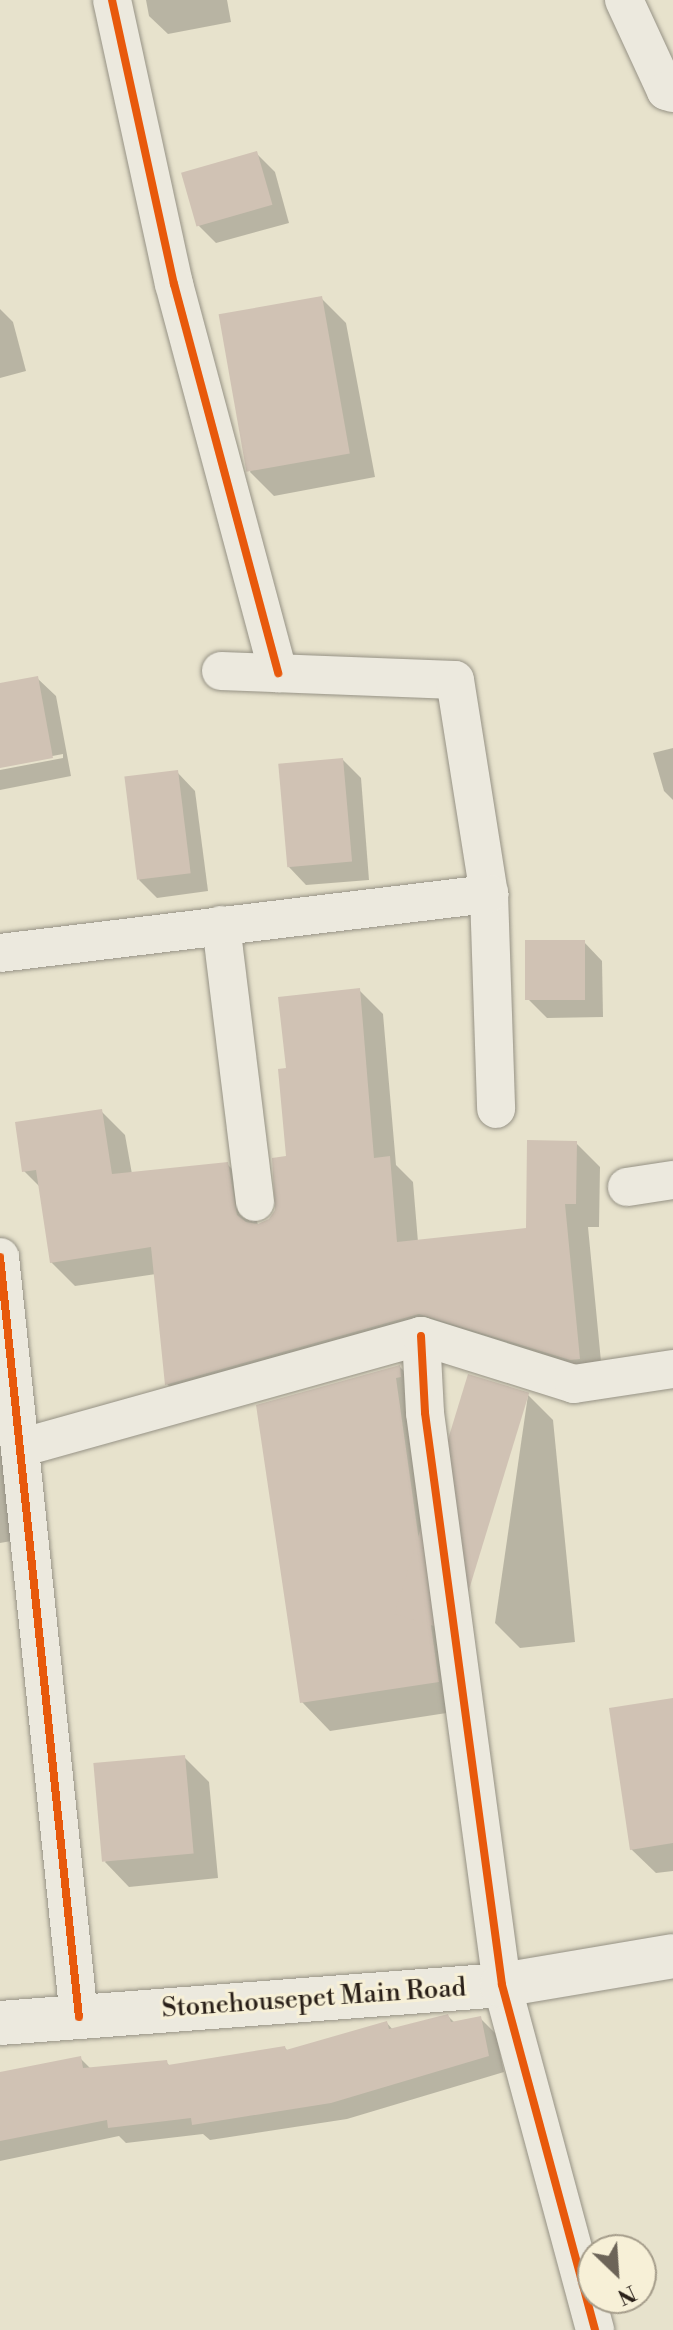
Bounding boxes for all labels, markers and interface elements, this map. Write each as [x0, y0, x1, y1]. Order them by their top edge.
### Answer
street label: Stonehousepet Main Road [161, 1973, 467, 2025]
north arrow [577, 2234, 657, 2314]
text: N [613, 2278, 640, 2310]

